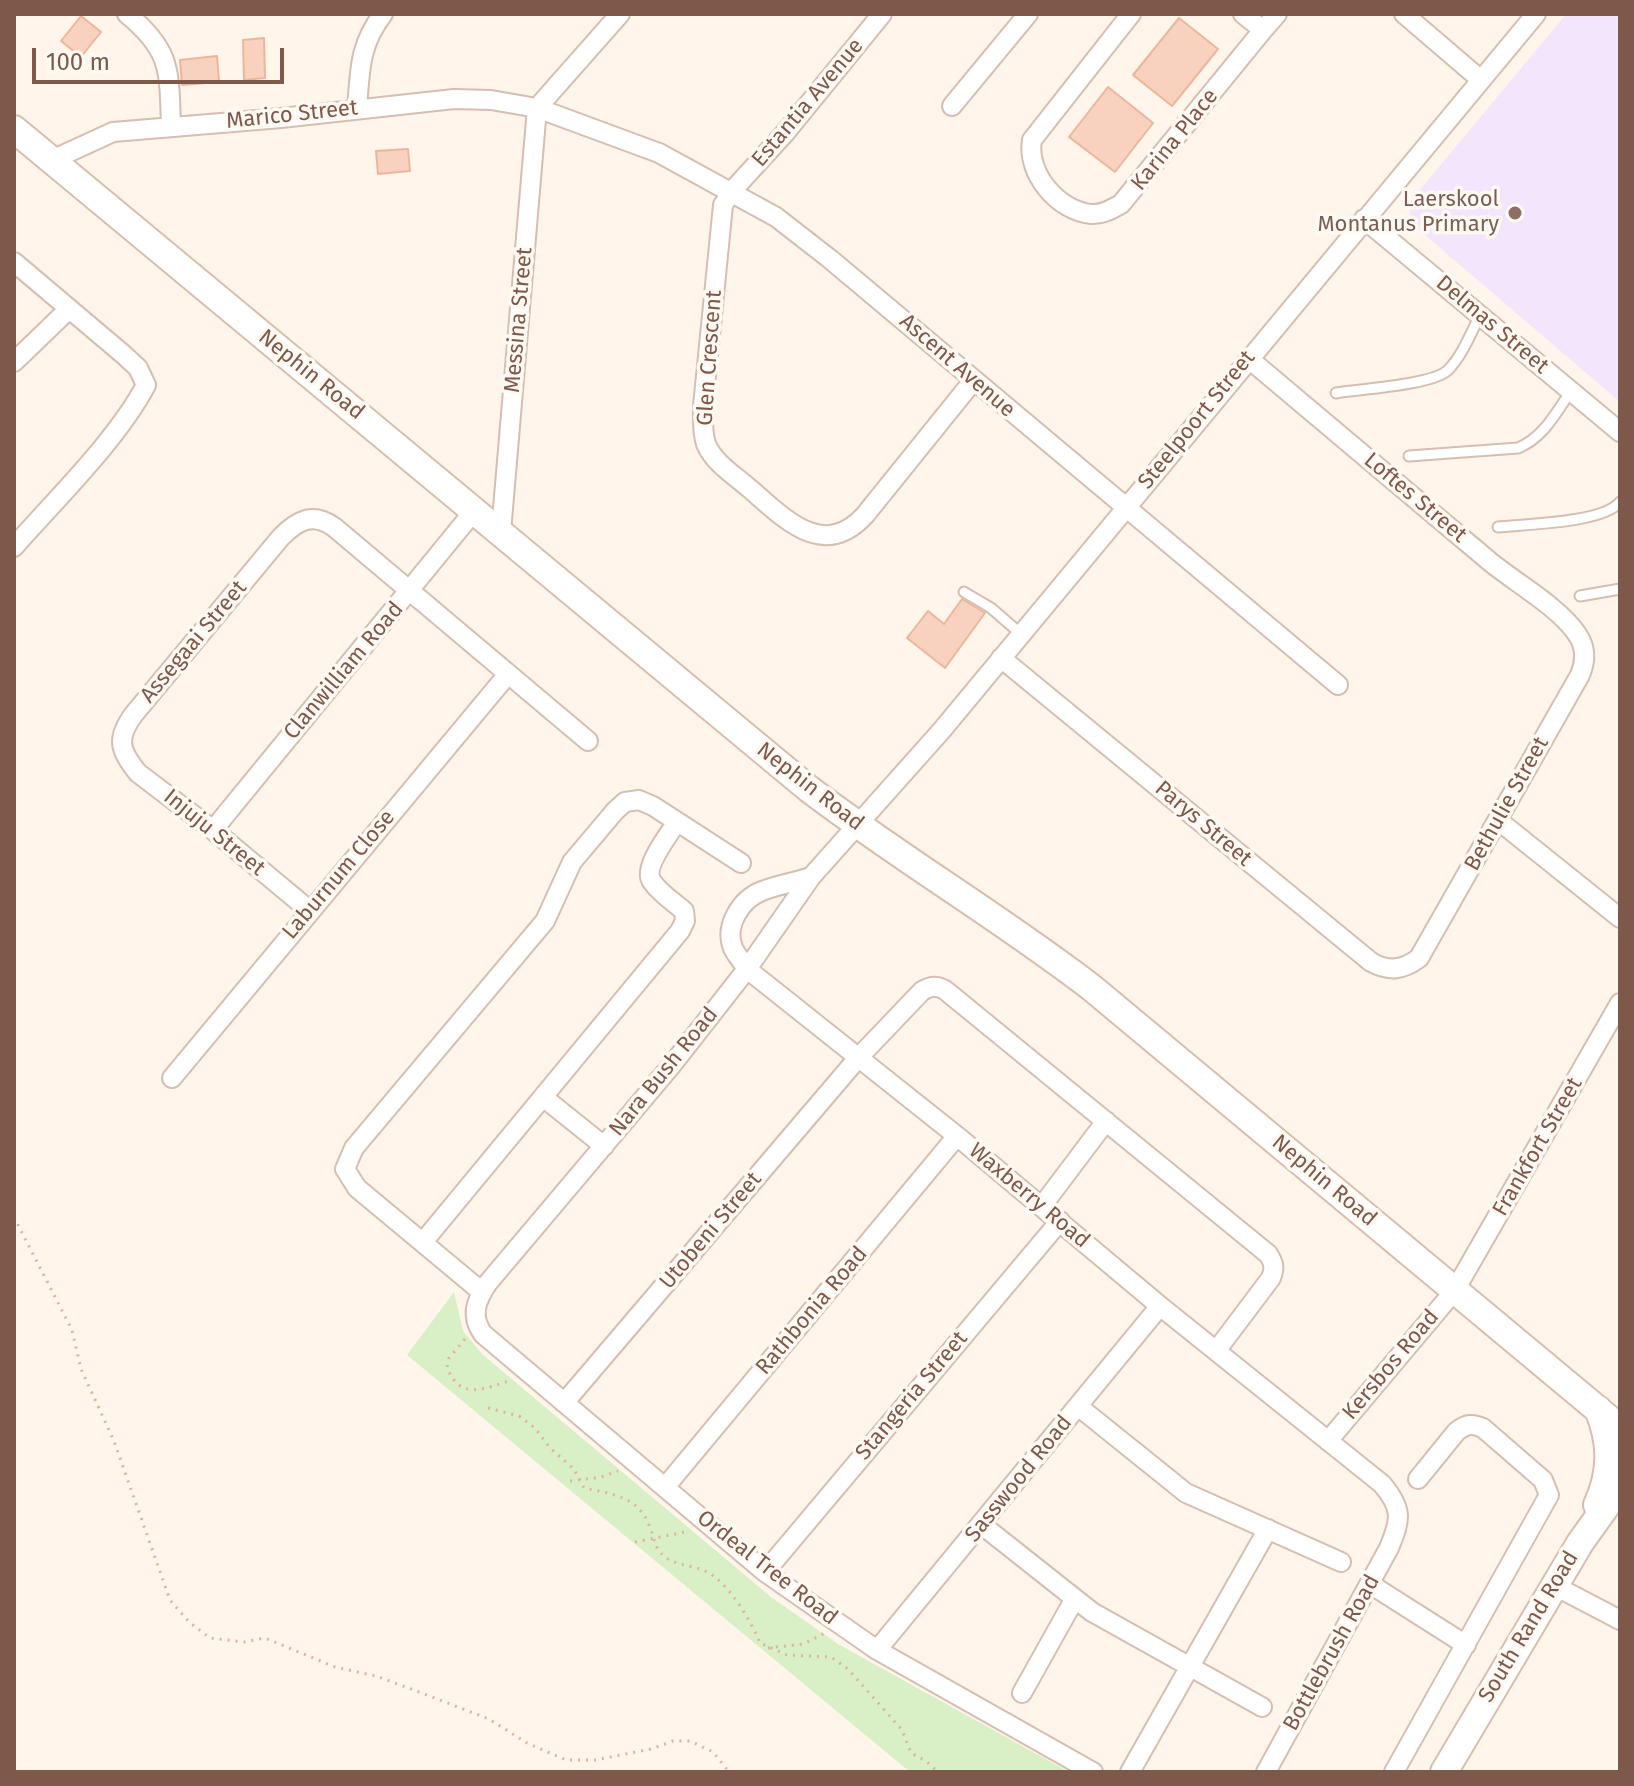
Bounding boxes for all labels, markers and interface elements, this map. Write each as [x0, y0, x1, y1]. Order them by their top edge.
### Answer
scale bar [36, 32, 288, 82]
street label: Estantia Avenue [747, 33, 869, 173]
text: 100 m [46, 48, 110, 76]
street label: Karina Place [1126, 84, 1224, 196]
street label: Marico Street [225, 95, 359, 135]
place label: Laerskool Montanus Primary [1317, 187, 1499, 238]
marker: Laerskool Montanus Primary [1506, 204, 1524, 222]
street label: Messina Street [499, 246, 539, 394]
street label: Delmas Street [1430, 270, 1554, 380]
street label: Glen Crescent [692, 289, 728, 427]
street label: Ascent Avenue [894, 309, 1020, 423]
street label: Nephin Road [253, 324, 369, 426]
street label: Steelpoort Street [1133, 345, 1261, 495]
street label: Loftes Street [1358, 447, 1472, 549]
street label: Assegaai Street [135, 575, 253, 709]
street label: Clanwilliam Road [279, 597, 409, 745]
street label: Bethulie Street [1459, 732, 1555, 876]
street label: Nephin Road [751, 737, 869, 837]
street label: Parys Street [1149, 776, 1257, 872]
street label: Injuju Street [158, 784, 270, 882]
street label: Laburnum Close [277, 805, 401, 945]
street label: Nara Bush Road [604, 1002, 724, 1142]
street label: Frankfort Street [1488, 1073, 1588, 1221]
street label: Nephin Road [1266, 1130, 1382, 1232]
street label: Waxberry Road [963, 1138, 1095, 1254]
street label: Utobeni Street [654, 1167, 768, 1295]
street label: Rathbonia Road [751, 1241, 873, 1381]
street label: Kersbos Road [1337, 1304, 1445, 1426]
street label: Stangeria Street [850, 1326, 974, 1466]
street label: Sasswood Road [960, 1410, 1078, 1548]
street label: Ordeal Tree Road [691, 1505, 843, 1631]
street label: South Rand Road [1473, 1546, 1585, 1708]
street label: Bottlebrush Road [1278, 1570, 1386, 1736]

